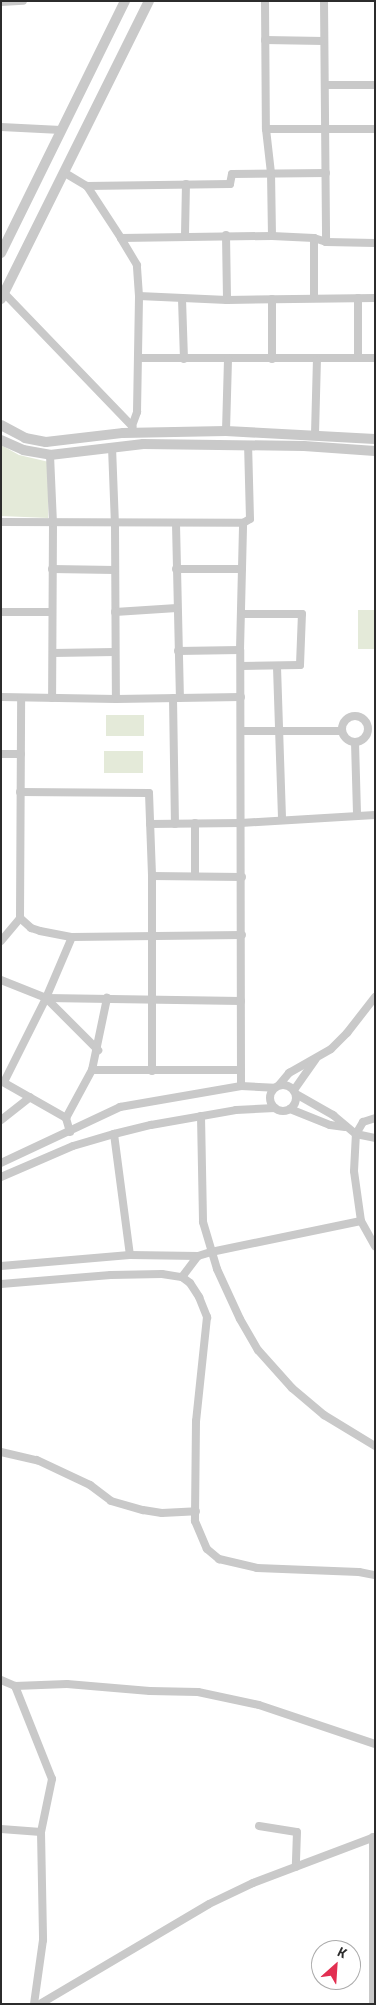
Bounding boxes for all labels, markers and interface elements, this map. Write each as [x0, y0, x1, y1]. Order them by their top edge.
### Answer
north arrow [311, 1940, 361, 1990]
text: K [334, 1941, 351, 1963]

